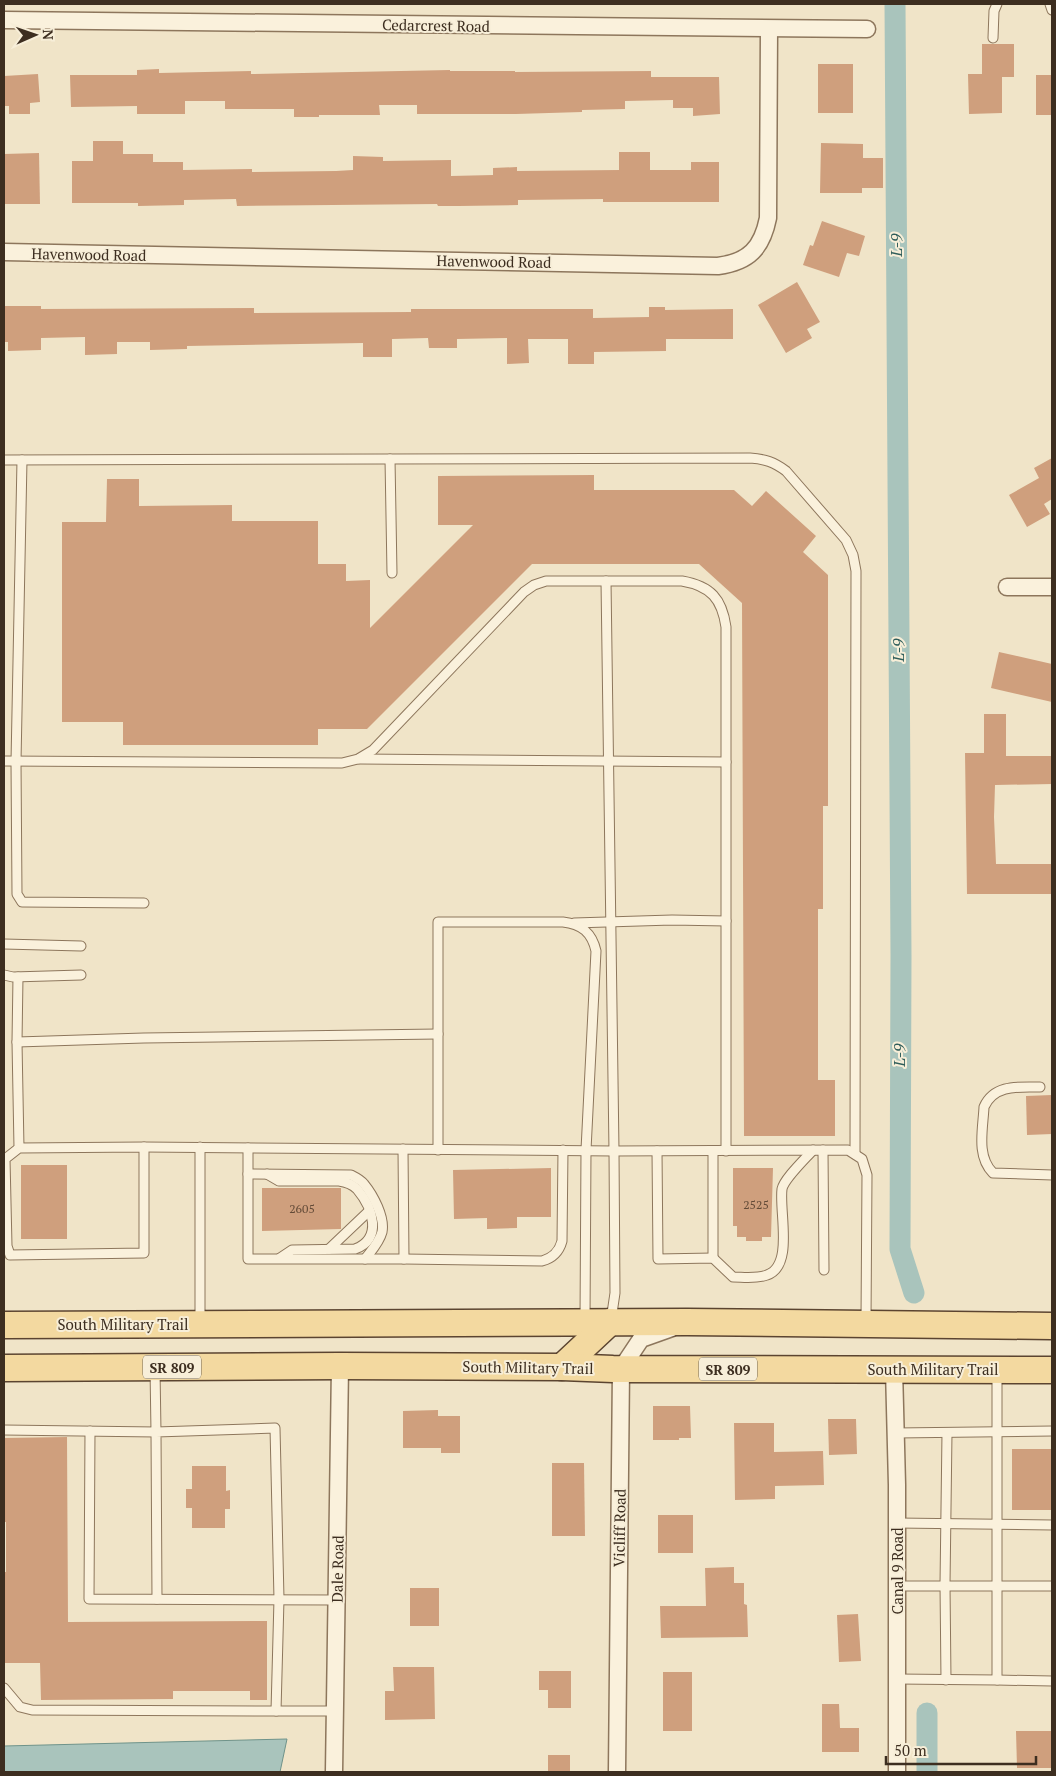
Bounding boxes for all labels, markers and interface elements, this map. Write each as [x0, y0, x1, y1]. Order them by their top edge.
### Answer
north arrow [10, 10, 60, 60]
street label: Cedarcrest Road [382, 14, 490, 36]
text: N [39, 29, 58, 41]
water label: L-9 [885, 233, 907, 258]
street label: Havenwood Road [31, 243, 147, 265]
street label: Havenwood Road [436, 250, 552, 272]
water label: L-9 [887, 638, 909, 663]
water label: L-9 [888, 1043, 910, 1068]
house number: 2525 [743, 1197, 769, 1212]
house number: 2605 [289, 1201, 315, 1216]
street label: South Military Trail [57, 1314, 189, 1334]
road number: SR 809 [143, 1355, 201, 1378]
street label: South Military Trail [462, 1356, 594, 1378]
road number: SR 809 [699, 1358, 757, 1380]
street label: South Military Trail [867, 1359, 999, 1379]
street label: Vicliff Road [608, 1489, 630, 1567]
street label: Canal 9 Road [887, 1528, 907, 1615]
street label: Dale Road [326, 1535, 348, 1603]
scale bar [886, 1734, 1036, 1766]
text: 50 m [894, 1740, 927, 1760]

